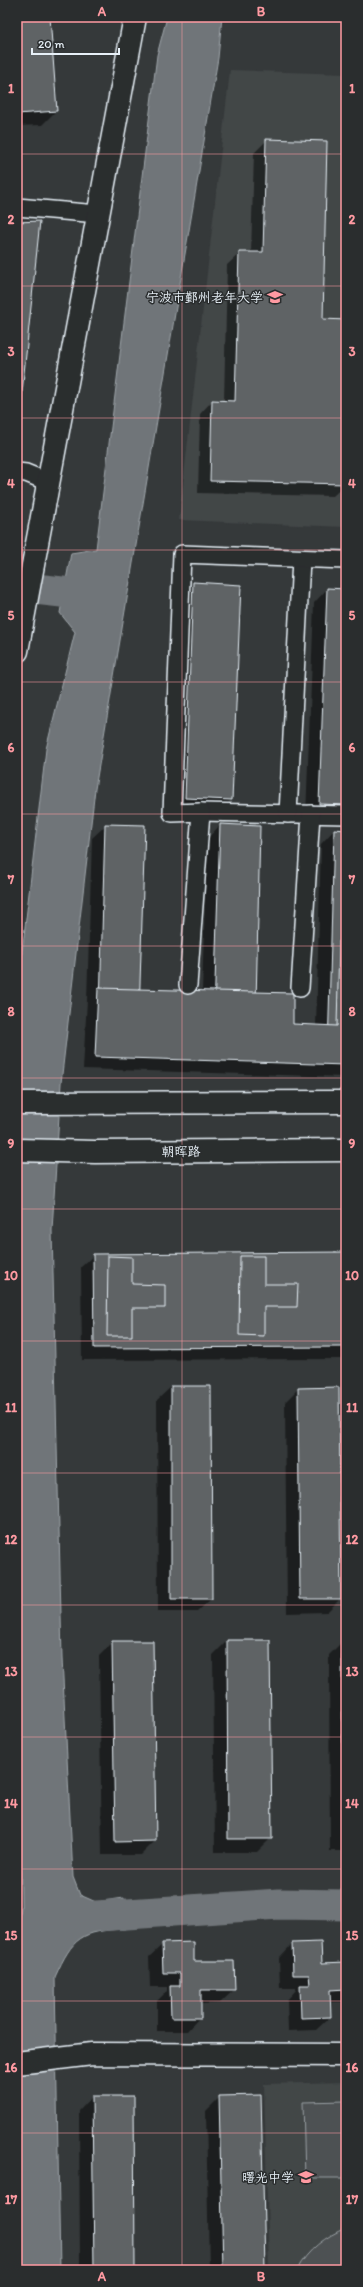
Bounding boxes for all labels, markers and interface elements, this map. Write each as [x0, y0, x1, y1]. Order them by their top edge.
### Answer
text: A [97, 4, 107, 19]
text: B [257, 4, 266, 19]
scale bar [32, 30, 119, 56]
text: 20 m [38, 37, 65, 51]
text: 1 [8, 81, 14, 96]
text: 1 [349, 81, 355, 96]
text: 2 [8, 212, 15, 227]
text: 2 [349, 212, 356, 227]
school or university icon: 宁波市鄞州老年大学 [266, 288, 284, 306]
place label: 宁波市鄞州老年大学 [146, 290, 263, 305]
text: 3 [7, 344, 15, 359]
text: 3 [348, 344, 356, 359]
text: 4 [7, 476, 15, 491]
text: 4 [348, 476, 356, 491]
text: 5 [8, 608, 15, 623]
text: 5 [349, 608, 356, 623]
text: 6 [8, 740, 15, 755]
text: 6 [349, 740, 356, 755]
text: 7 [7, 872, 15, 887]
text: 7 [348, 872, 356, 887]
text: 8 [7, 1004, 15, 1019]
text: 8 [348, 1004, 356, 1019]
text: 9 [8, 1136, 15, 1151]
text: 9 [349, 1136, 356, 1151]
street label: 朝晖路 [161, 1144, 201, 1159]
text: 10 [4, 1268, 18, 1283]
text: 10 [345, 1268, 359, 1283]
text: 11 [5, 1400, 17, 1415]
text: 11 [346, 1400, 358, 1415]
text: 12 [5, 1532, 18, 1547]
text: 12 [346, 1532, 359, 1547]
text: 13 [4, 1664, 18, 1679]
text: 13 [345, 1664, 359, 1679]
text: 14 [4, 1796, 18, 1811]
text: 14 [345, 1796, 359, 1811]
text: 15 [5, 1928, 18, 1943]
text: 15 [346, 1928, 359, 1943]
text: 16 [5, 2060, 18, 2075]
text: 16 [346, 2060, 359, 2075]
school or university icon: 曙光中学 [297, 2168, 315, 2186]
place label: 曙光中学 [242, 2170, 294, 2185]
text: 17 [5, 2192, 18, 2207]
text: 17 [346, 2192, 359, 2207]
text: A [97, 2269, 107, 2284]
text: B [257, 2269, 266, 2284]

